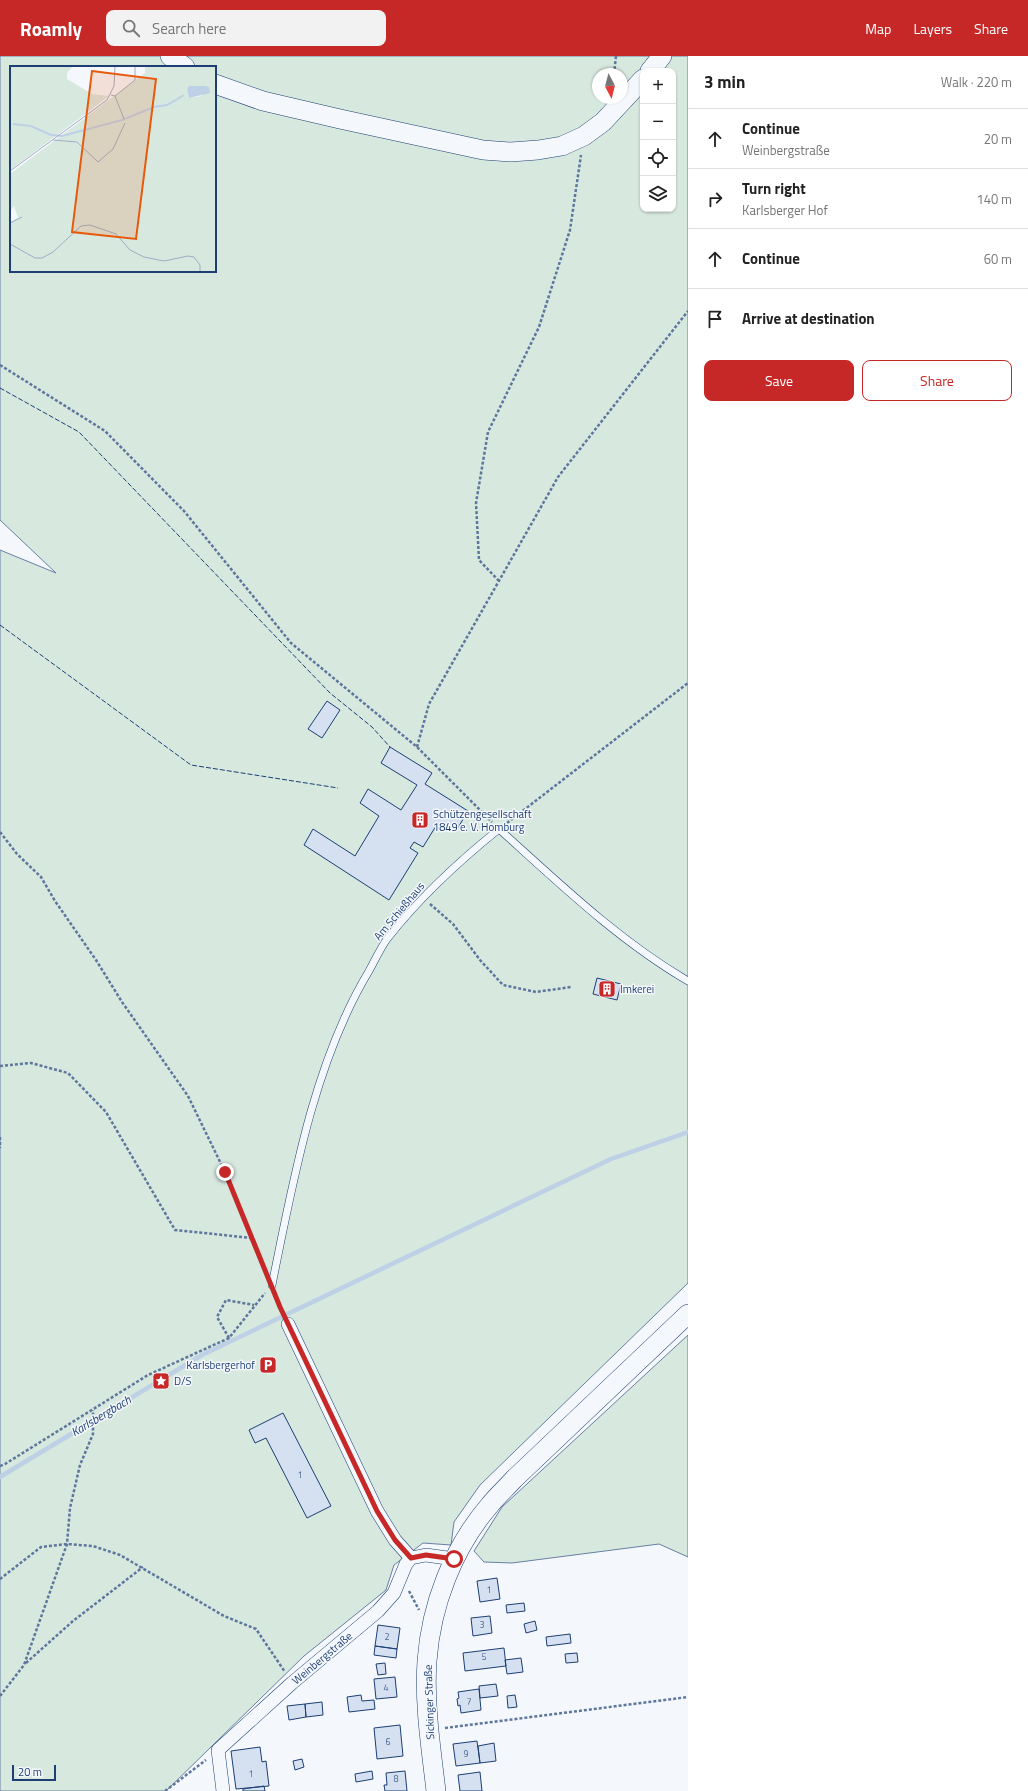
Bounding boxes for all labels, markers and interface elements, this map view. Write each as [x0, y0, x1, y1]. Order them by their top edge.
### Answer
search box [106, 10, 386, 46]
text: Roamly [20, 14, 82, 43]
icon: search [120, 17, 142, 39]
text: Search here [152, 17, 226, 40]
text: Map [865, 18, 891, 39]
text: Layers [913, 18, 952, 39]
text: Share [974, 18, 1008, 39]
inset map [10, 66, 216, 272]
north arrow [592, 68, 628, 104]
map controls [640, 68, 676, 212]
button: + [640, 68, 676, 104]
text: 3 min [704, 69, 745, 95]
text: Walk · 220 m [941, 72, 1012, 92]
button: − [640, 104, 676, 140]
text: Continue [742, 117, 800, 140]
icon: ahead [704, 128, 726, 150]
text: 20 m [984, 129, 1012, 149]
button: locate [640, 140, 676, 176]
text: Weinbergstraße [742, 140, 830, 160]
button: layers [640, 176, 676, 212]
text: Turn right [742, 177, 806, 200]
icon: right [704, 188, 726, 210]
text: 140 m [976, 189, 1012, 209]
text: Karlsberger Hof [742, 200, 828, 220]
text: Continue [742, 247, 800, 270]
icon: ahead [704, 248, 726, 270]
text: 60 m [984, 249, 1012, 269]
text: Arrive at destination [742, 307, 875, 330]
icon: arrive [704, 308, 726, 330]
button: Save [704, 360, 854, 401]
button: Share [862, 360, 1012, 401]
place label: Schützengesellschaft 1849 e. V. Homburg [433, 806, 532, 835]
building icon: Schützengesellschaft 1849 e. V. Homburg [410, 810, 430, 830]
street label: Am Schießhaus [370, 878, 428, 944]
building icon: Imkerei [597, 979, 617, 999]
place label: Imkerei [620, 981, 654, 997]
route end [216, 1163, 234, 1181]
parking icon: Karlsbergerhof [258, 1355, 278, 1375]
place label: Karlsbergerhof [186, 1357, 255, 1373]
place icon: D/S [151, 1371, 171, 1391]
place label: D/S [174, 1373, 192, 1389]
water label: Karlsbergbach [67, 1390, 135, 1441]
house number: 1 [297, 1468, 303, 1481]
route start [445, 1550, 463, 1568]
house number: 1 [486, 1583, 492, 1596]
house number: 3 [479, 1618, 485, 1631]
street label: Weinbergstraße [288, 1628, 356, 1688]
house number: 2 [384, 1630, 390, 1643]
house number: 5 [481, 1650, 487, 1663]
street label: Sickinger Straße [420, 1664, 438, 1740]
house number: 4 [383, 1681, 389, 1694]
house number: 7 [466, 1695, 472, 1708]
house number: 6 [385, 1735, 391, 1748]
house number: 9 [463, 1747, 469, 1760]
scale bar [12, 1763, 56, 1782]
text: 20 m [18, 1764, 42, 1780]
house number: 1 [248, 1767, 254, 1780]
house number: 8 [393, 1772, 399, 1785]

